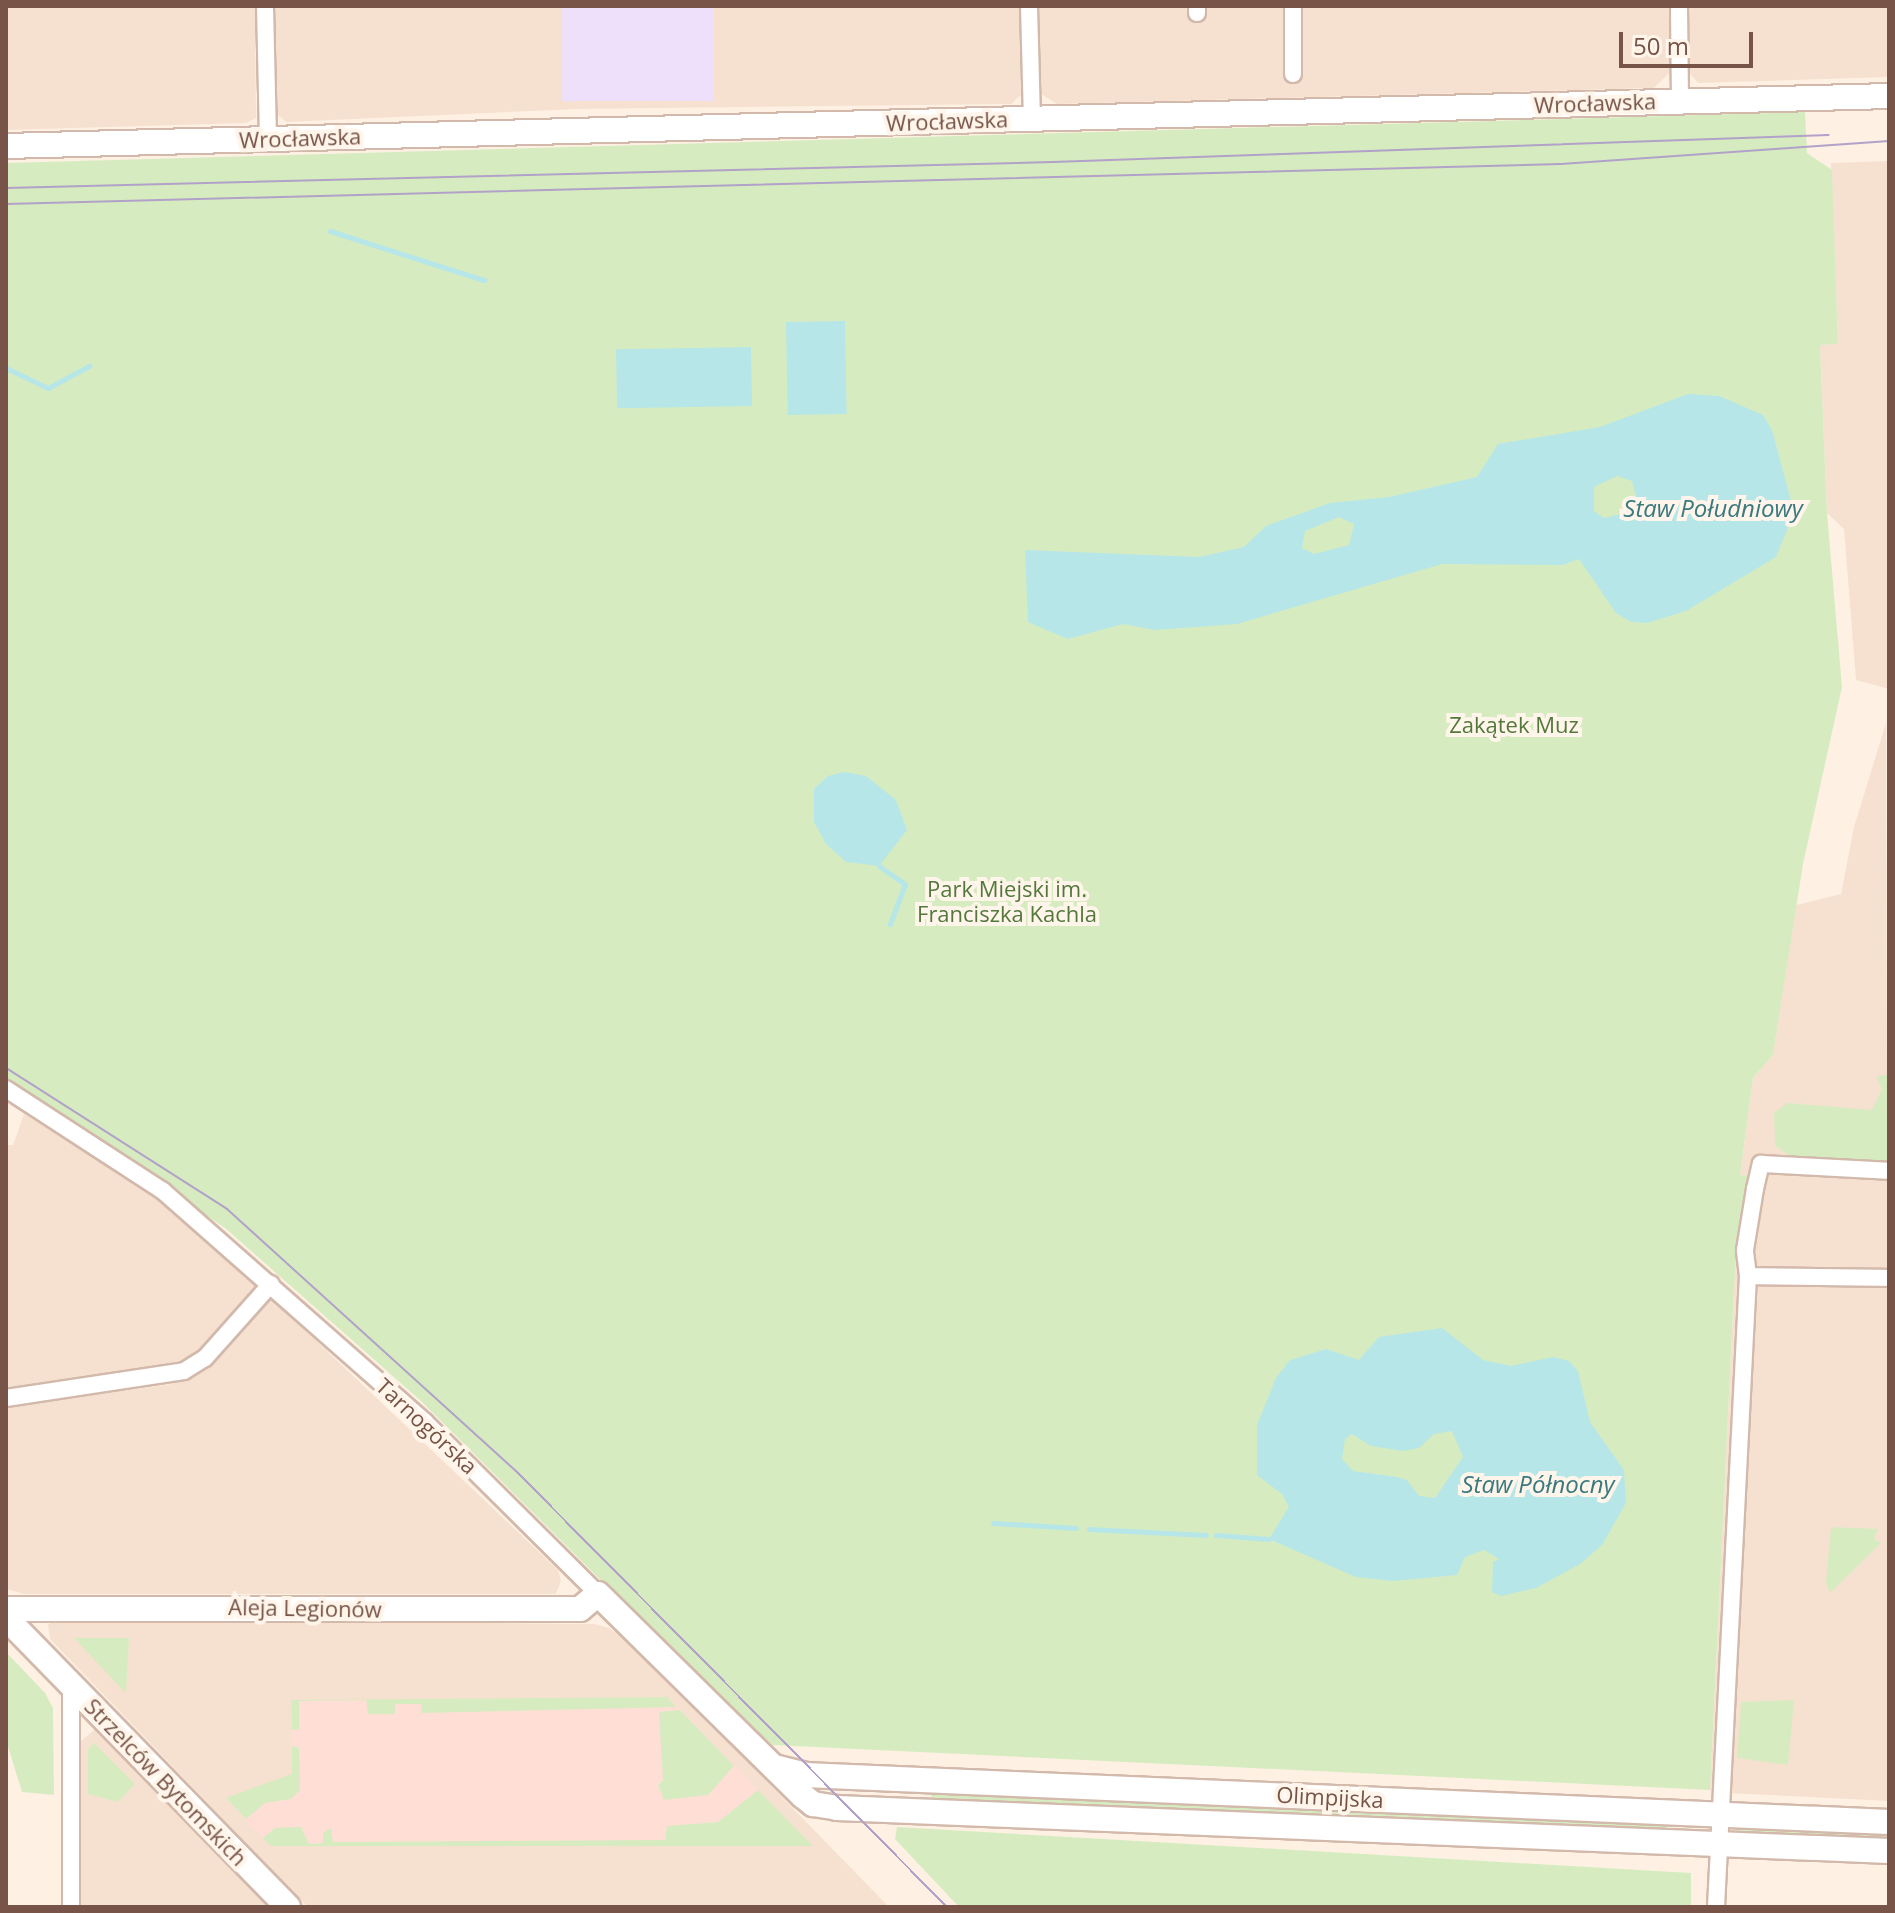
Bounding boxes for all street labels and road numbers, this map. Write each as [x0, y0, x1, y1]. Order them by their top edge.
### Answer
street label: Wrocławska [1533, 88, 1657, 118]
street label: Wrocławska [885, 106, 1009, 136]
street label: Wrocławska [238, 123, 362, 153]
street label: Tarnogórska [371, 1373, 483, 1479]
street label: Aleja Legionów [228, 1593, 382, 1623]
street label: Strzelców Bytomskich [79, 1693, 253, 1871]
street label: Olimpijska [1276, 1781, 1384, 1813]

